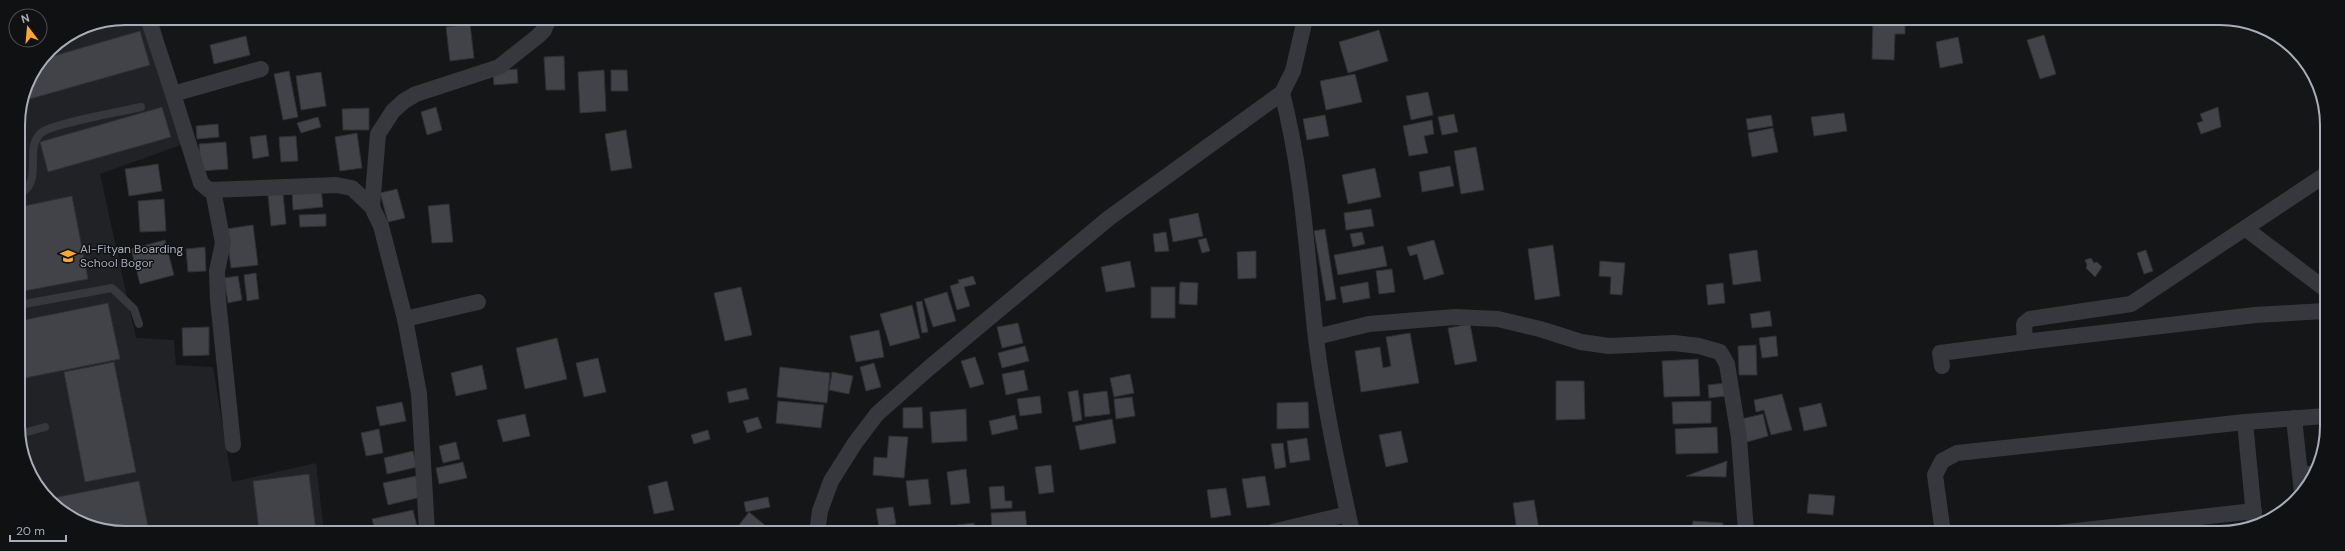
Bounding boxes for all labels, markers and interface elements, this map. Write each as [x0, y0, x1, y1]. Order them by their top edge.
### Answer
north arrow [8, 8, 48, 48]
text: N [19, 11, 31, 26]
place label: Al-Fityan Boarding School Bogor [80, 241, 183, 271]
school or university icon: Al-Fityan Boarding School Bogor [59, 247, 77, 265]
scale bar [10, 517, 66, 543]
text: 20 m [16, 523, 45, 539]

